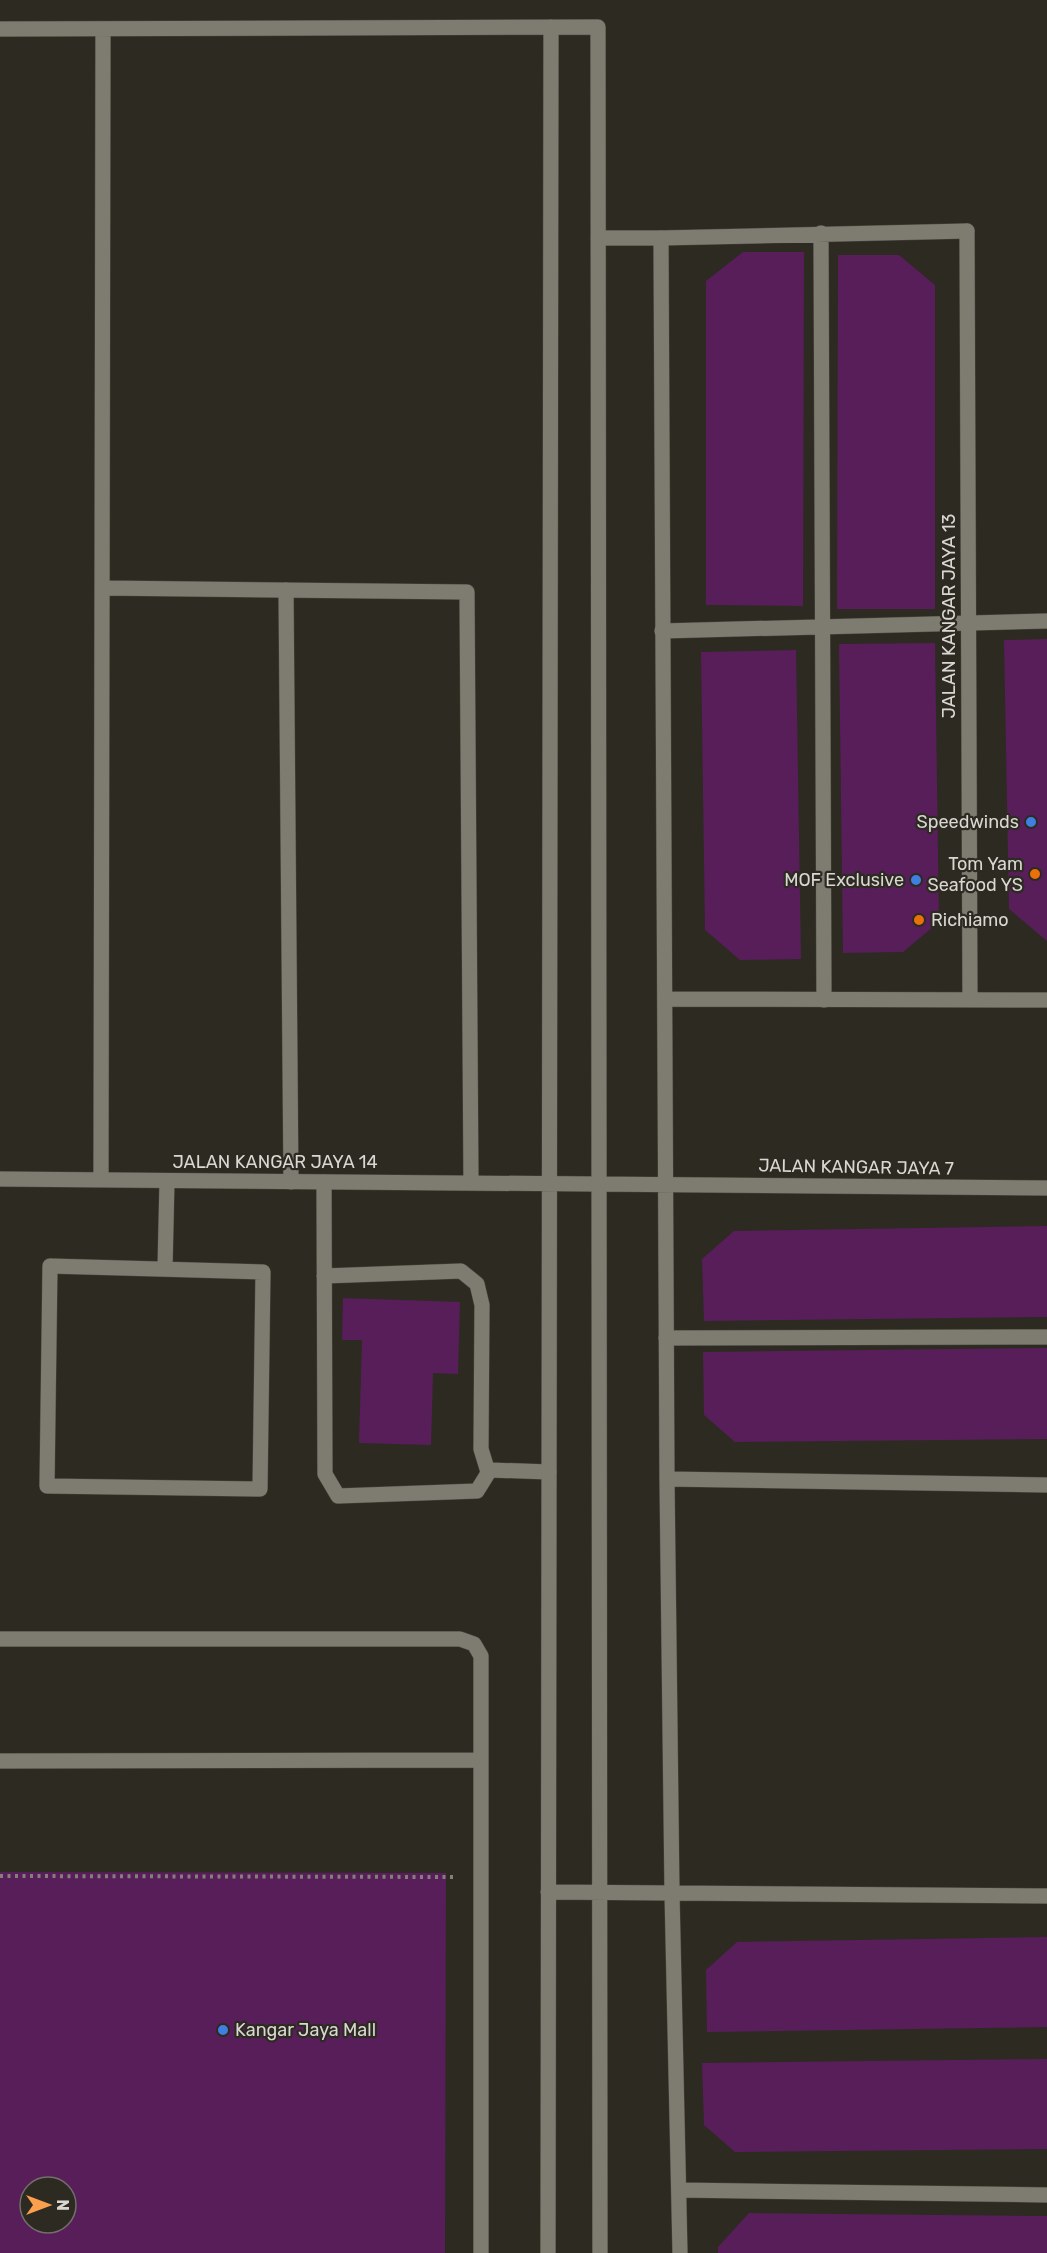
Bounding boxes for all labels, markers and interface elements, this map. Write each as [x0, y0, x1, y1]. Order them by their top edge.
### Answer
street label: JALAN KANGAR JAYA 13 [938, 514, 960, 718]
place label: Speedwinds [917, 811, 1019, 833]
marker: Speedwinds [1024, 815, 1038, 829]
place label: Tom Yam Seafood YS [927, 853, 1023, 896]
marker: Tom Yam Seafood YS [1028, 867, 1042, 881]
place label: MOF Exclusive [784, 869, 904, 891]
marker: MOF Exclusive [909, 873, 923, 887]
place label: Richiamo [931, 909, 1009, 931]
marker: Richiamo [912, 913, 926, 927]
street label: JALAN KANGAR JAYA 14 [172, 1151, 378, 1173]
street label: JALAN KANGAR JAYA 7 [758, 1154, 954, 1180]
place label: Kangar Jaya Mall [235, 2019, 376, 2041]
marker: Kangar Jaya Mall [216, 2023, 230, 2037]
north arrow [18, 2175, 78, 2235]
text: N [53, 2199, 72, 2211]

